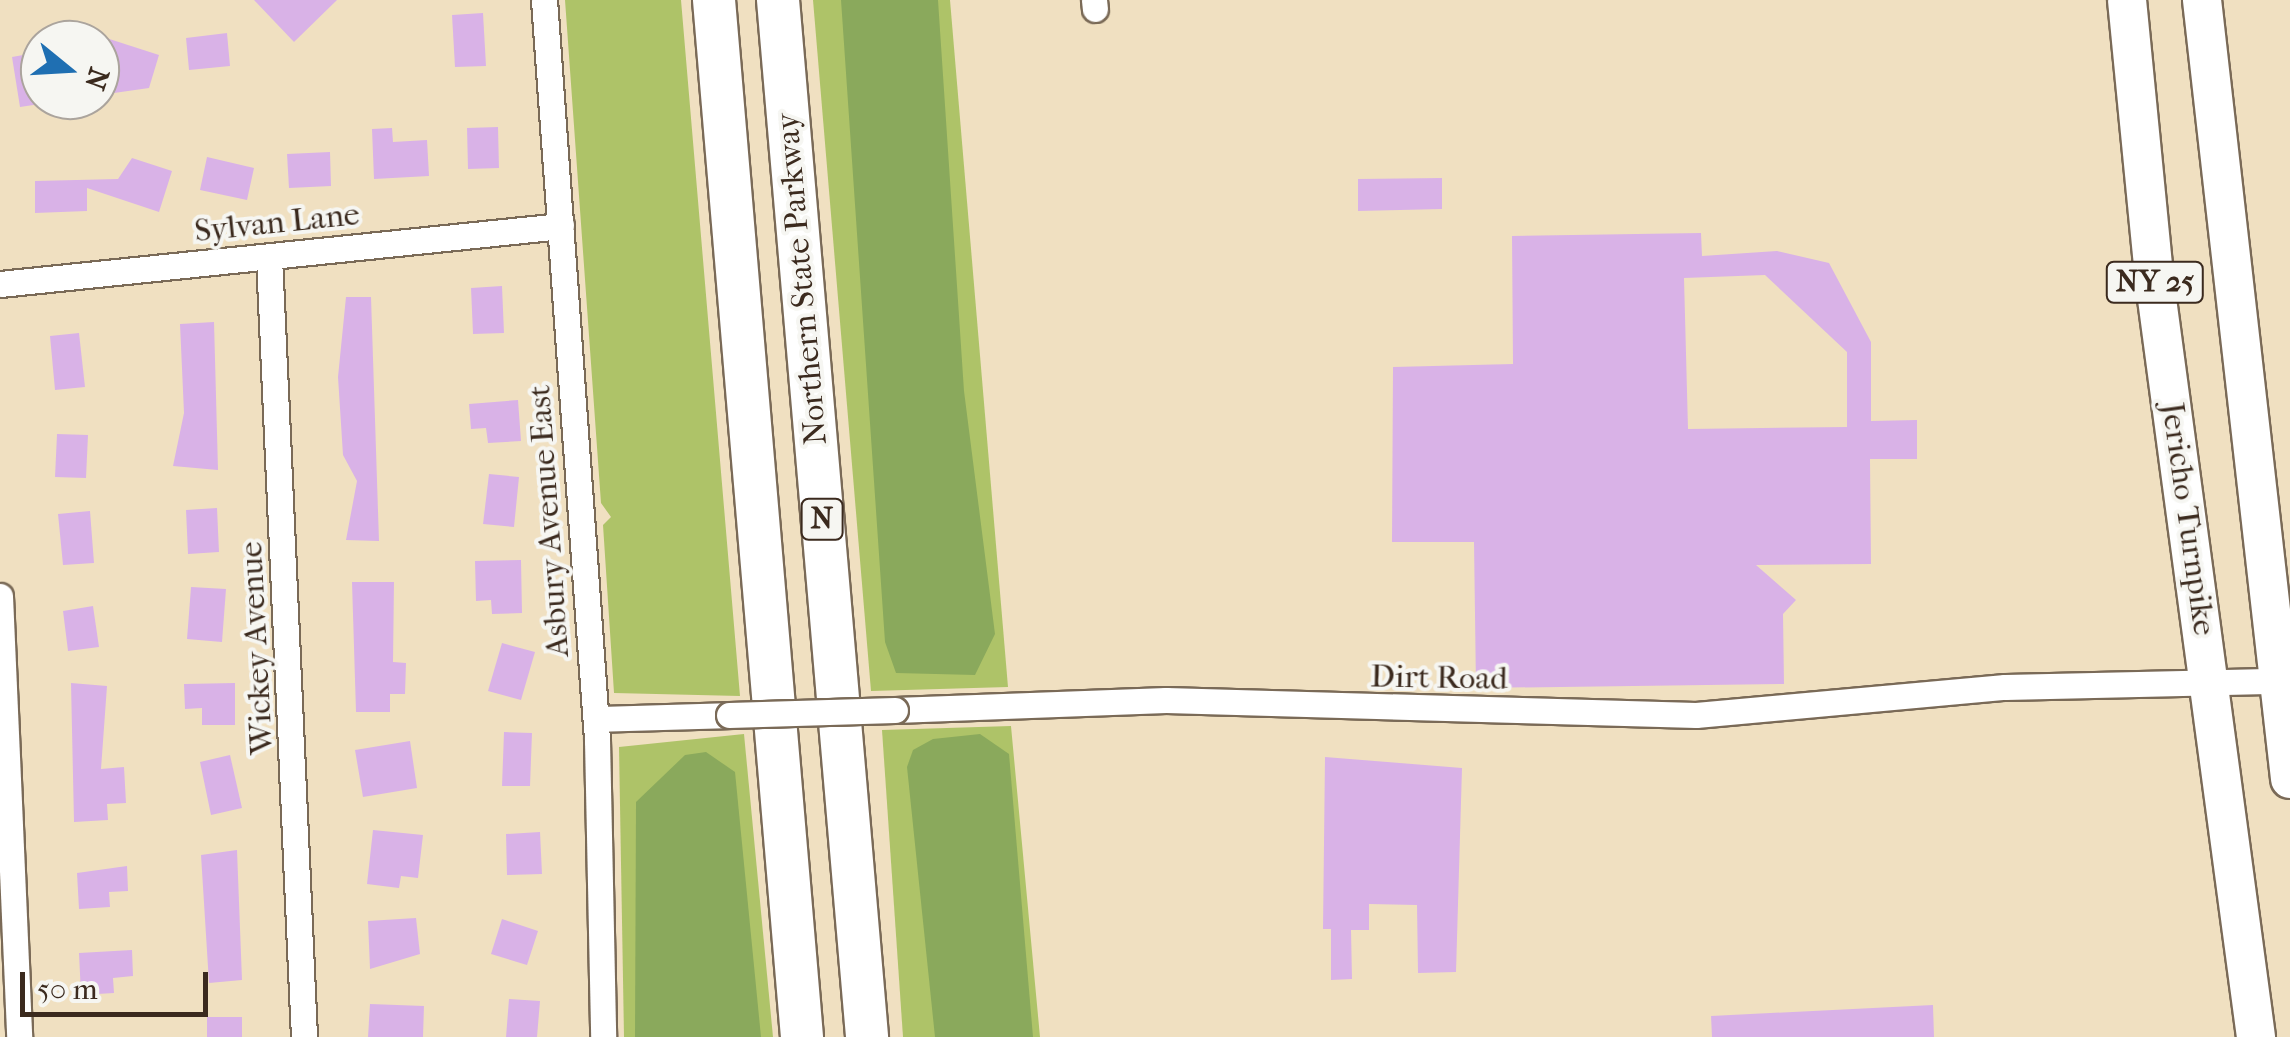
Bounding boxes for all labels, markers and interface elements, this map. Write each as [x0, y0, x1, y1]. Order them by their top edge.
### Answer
north arrow [20, 20, 120, 120]
text: N [78, 64, 116, 94]
street label: Northern State Parkway [768, 112, 836, 446]
street label: Sylvan Lane [193, 195, 361, 251]
road number: NY 25 [2105, 257, 2205, 307]
street label: Asbury Avenue East [520, 384, 578, 658]
street label: Jericho Turnpike [2153, 400, 2223, 638]
road number: N [800, 494, 844, 544]
street label: Wickey Avenue [232, 541, 282, 755]
street label: Dirt Road [1370, 658, 1508, 698]
scale bar [25, 952, 212, 1014]
text: 50 m [37, 972, 98, 1007]

